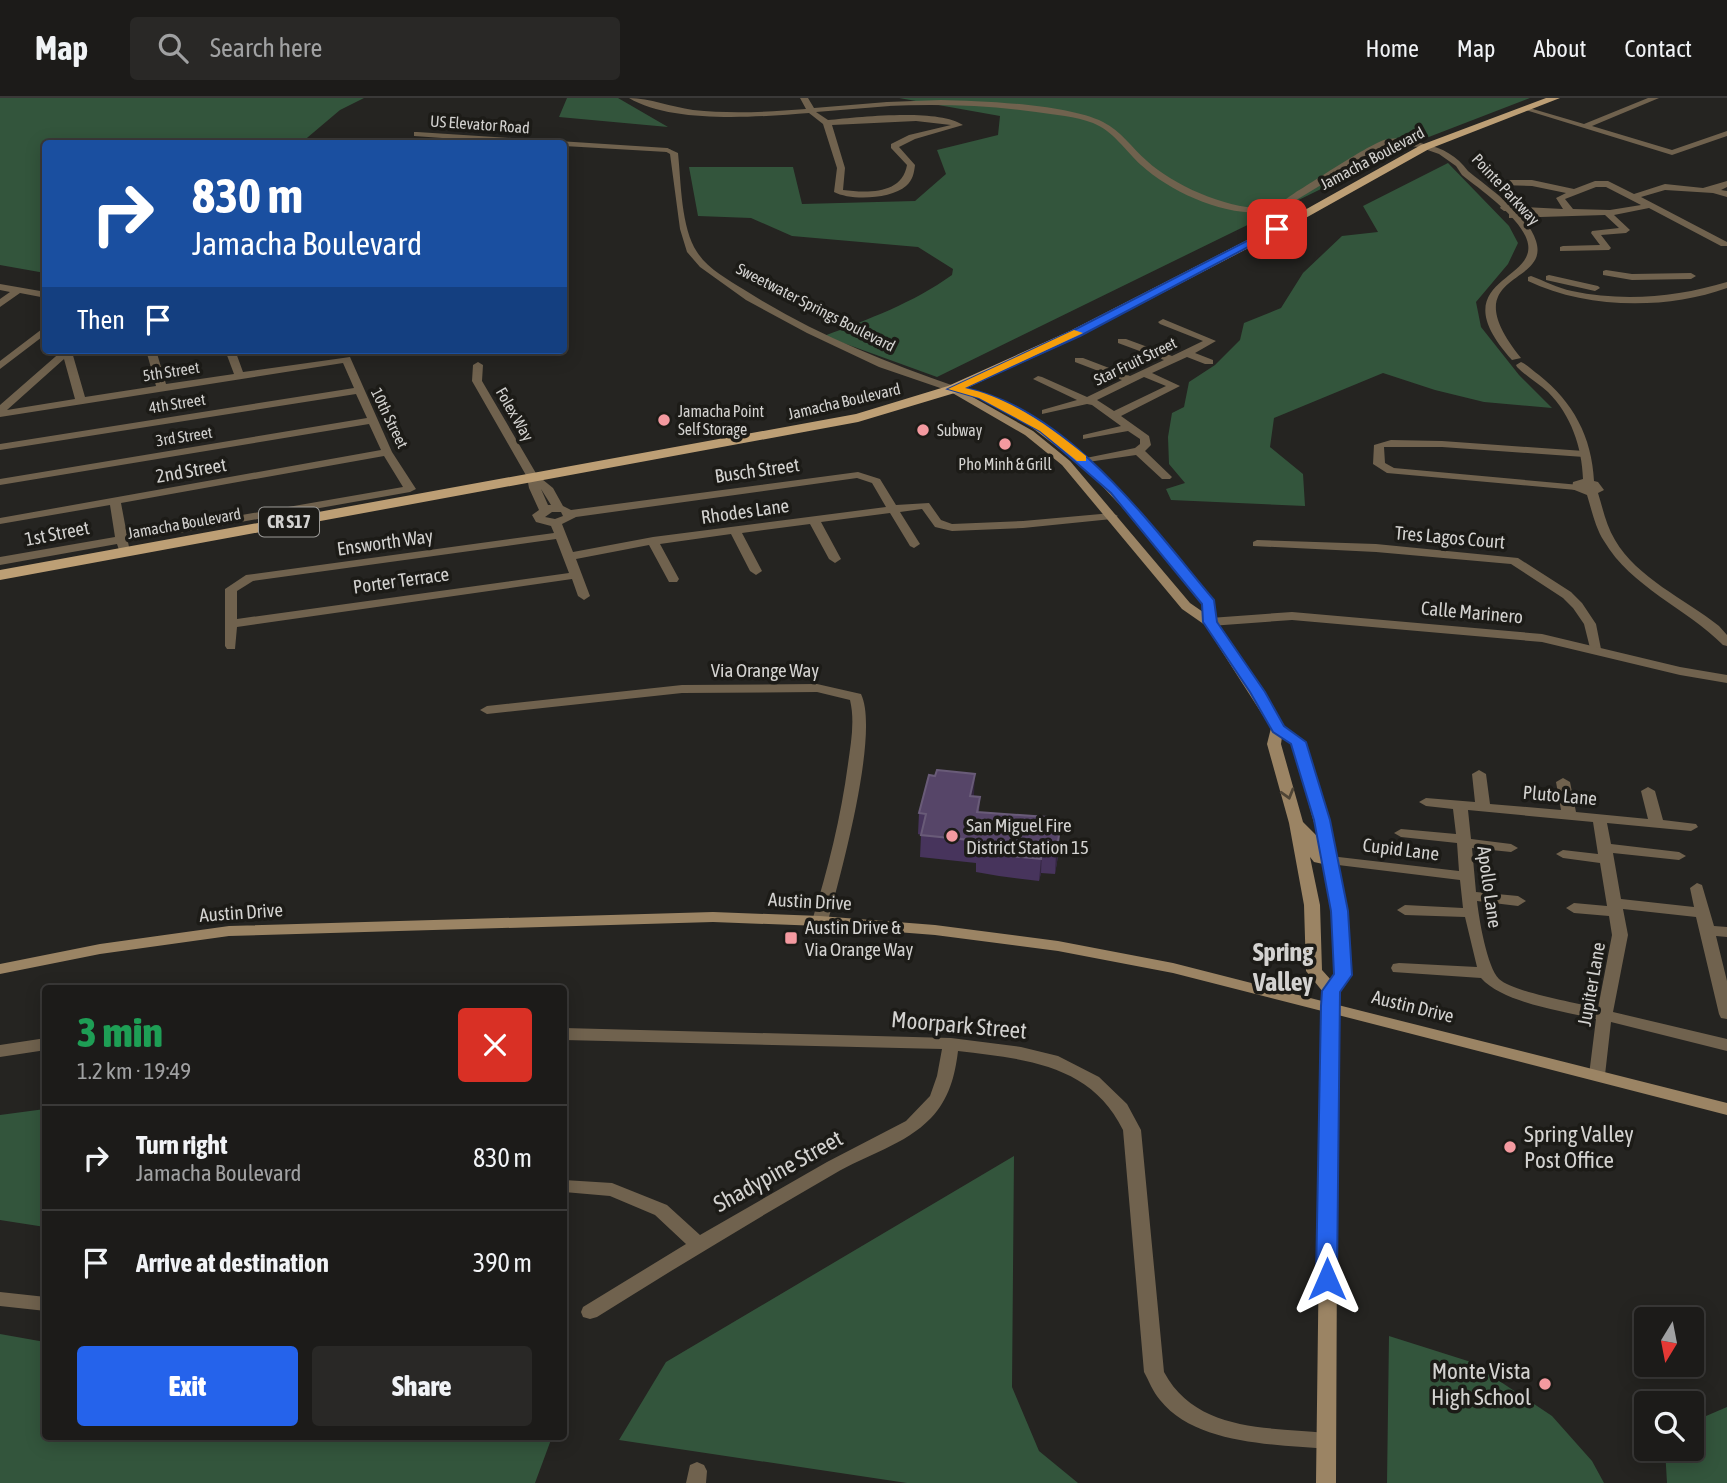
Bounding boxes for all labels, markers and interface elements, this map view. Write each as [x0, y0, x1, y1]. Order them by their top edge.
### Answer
search box [130, 17, 620, 80]
text: Map [35, 29, 88, 67]
icon: search [154, 29, 192, 67]
text: Search here [210, 33, 322, 63]
text: Home [1365, 35, 1419, 62]
text: Map [1457, 35, 1495, 62]
text: About [1533, 35, 1586, 62]
text: Contact [1624, 35, 1692, 62]
street label: US Elevator Road [430, 112, 530, 136]
street label: Jamacha Boulevard [1317, 123, 1427, 193]
street label: Pointe Parkway [1468, 150, 1544, 229]
text: 830 m [192, 167, 303, 223]
icon: right [77, 168, 168, 259]
pin [1247, 199, 1307, 259]
icon: arrive [1258, 210, 1296, 248]
text: Jamacha Boulevard [192, 225, 422, 262]
street label: Sweetwater Springs Boulevard [733, 259, 898, 356]
icon: arrive [139, 301, 177, 339]
text: Then [77, 305, 125, 335]
street label: Star Fruit Street [1091, 333, 1180, 389]
street label: 5th Street [141, 358, 201, 384]
street label: Jamacha Boulevard [786, 379, 902, 423]
street label: Folex Way [492, 384, 538, 445]
street label: 10th Street [368, 385, 412, 451]
street label: 4th Street [147, 390, 207, 416]
place label: Jamacha Point Self Storage [678, 402, 764, 439]
marker: Jamacha Point Self Storage [656, 412, 672, 428]
place label: Subway [937, 421, 983, 440]
marker: Subway [915, 422, 931, 438]
street label: 3rd Street [154, 423, 214, 449]
marker: Pho Minh & Grill [997, 436, 1013, 452]
street label: 2nd Street [154, 453, 228, 487]
street label: Busch Street [713, 453, 801, 487]
place label: Pho Minh & Grill [958, 455, 1052, 473]
street label: Rhodes Lane [700, 494, 790, 528]
street label: Jamacha Boulevard [126, 504, 242, 542]
road number: CR S17 [259, 508, 319, 536]
street label: 1st Street [23, 516, 91, 550]
street label: Tres Lagos Court [1394, 521, 1506, 553]
street label: Ensworth Way [336, 524, 435, 560]
street label: Porter Terrace [352, 562, 450, 598]
street label: Calle Marinero [1420, 597, 1524, 627]
street label: Via Orange Way [711, 659, 819, 681]
street label: Pluto Lane [1522, 781, 1598, 809]
one-way arrow [1280, 788, 1294, 800]
place label: San Miguel Fire District Station 15 [966, 814, 1089, 858]
marker: San Miguel Fire District Station 15 [944, 828, 960, 844]
street label: Cupid Lane [1362, 833, 1440, 865]
street label: Apollo Lane [1473, 845, 1507, 929]
street label: Austin Drive [768, 888, 852, 914]
street label: Austin Drive [198, 898, 284, 926]
place label: Austin Drive & Via Orange Way [805, 916, 914, 960]
marker: Austin Drive & Via Orange Way [783, 930, 799, 946]
district label: Spring Valley [1252, 937, 1314, 997]
street label: Jupiter Lane [1573, 940, 1609, 1028]
street label: Austin Drive [1370, 985, 1456, 1027]
street label: Moorpark Street [890, 1006, 1028, 1044]
text: 3 min [77, 1008, 163, 1056]
button: close [458, 1008, 532, 1082]
text: 1.2 km · 19:49 [77, 1058, 191, 1084]
place label: Spring Valley Post Office [1524, 1121, 1634, 1173]
street label: Shadypine Street [709, 1125, 847, 1217]
text: Turn right [136, 1130, 227, 1160]
icon: right [77, 1139, 115, 1177]
marker: Spring Valley Post Office [1502, 1139, 1518, 1155]
text: 830 m [473, 1143, 532, 1173]
text: Jamacha Boulevard [136, 1160, 301, 1186]
position arrow [1290, 1242, 1364, 1316]
icon: arrive [77, 1244, 115, 1282]
text: Arrive at destination [136, 1248, 329, 1278]
text: 390 m [473, 1248, 532, 1278]
north arrow [1634, 1307, 1704, 1377]
map controls [1634, 1307, 1704, 1461]
button: Exit [77, 1346, 298, 1426]
button: Share [312, 1346, 532, 1426]
place label: Monte Vista High School [1431, 1358, 1531, 1410]
marker: Monte Vista High School [1537, 1376, 1553, 1392]
button: search [1634, 1391, 1704, 1461]

